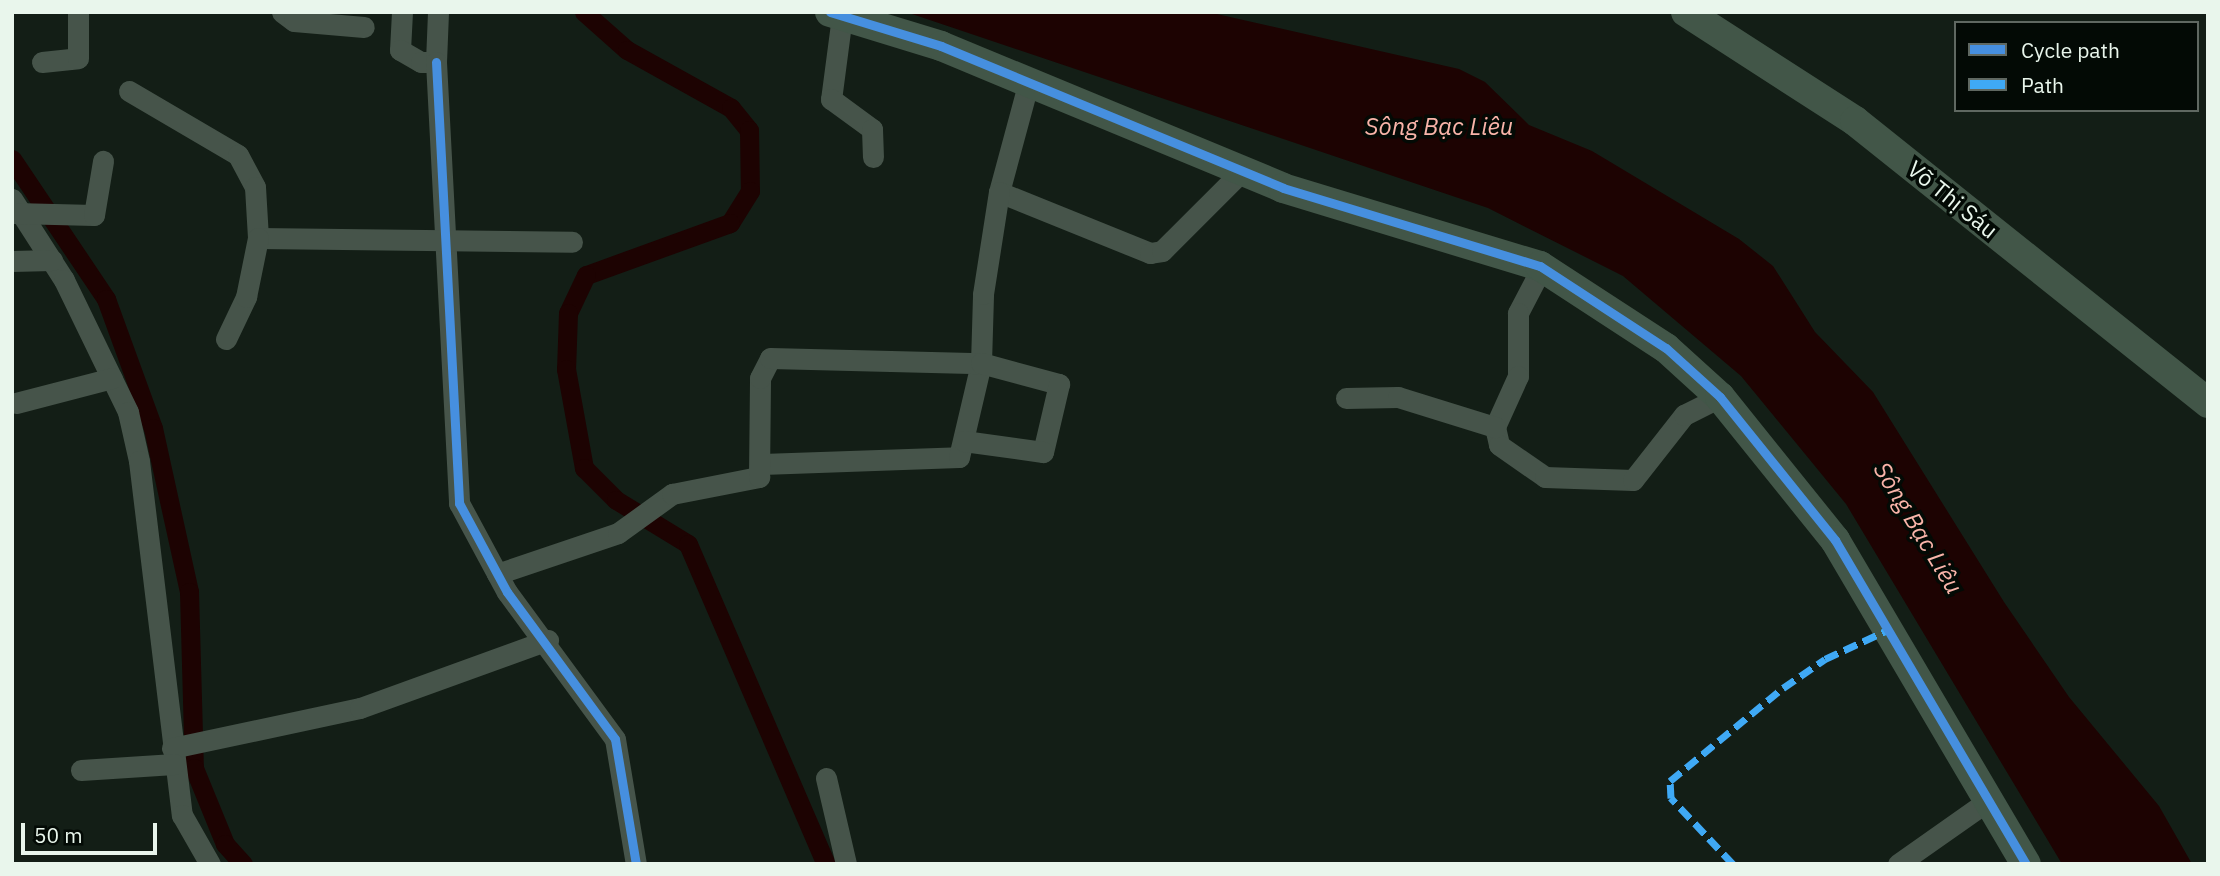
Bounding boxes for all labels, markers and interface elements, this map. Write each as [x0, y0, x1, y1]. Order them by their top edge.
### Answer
legend [1954, 21, 2199, 112]
text: Cycle path [2021, 36, 2120, 64]
text: Path [2021, 71, 2064, 99]
water label: Sông Bạc Liêu [1365, 113, 1513, 141]
street label: Võ Thị Sáu [1902, 154, 2004, 244]
water label: Sông Bạc Liêu [1867, 457, 1969, 599]
scale bar [24, 810, 161, 854]
text: 50 m [34, 821, 83, 849]

